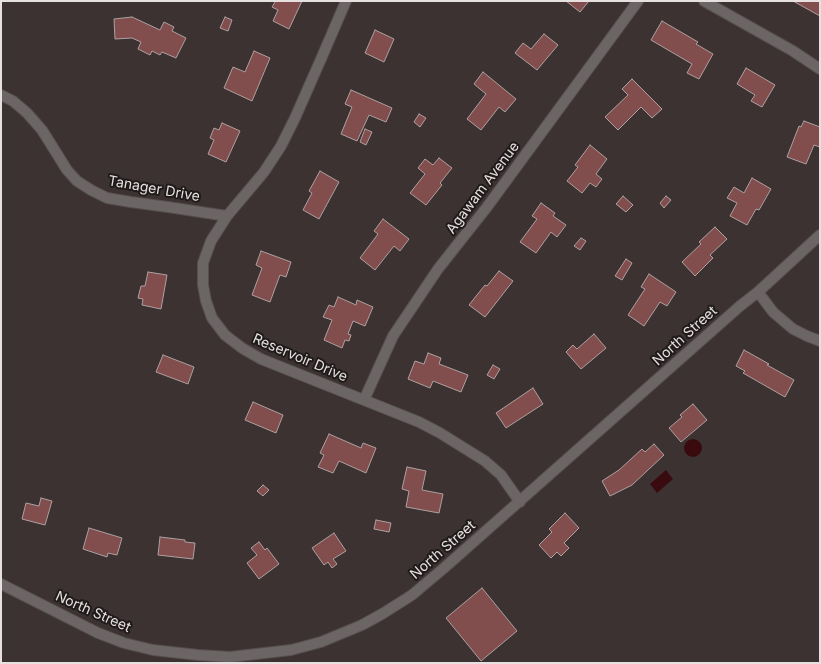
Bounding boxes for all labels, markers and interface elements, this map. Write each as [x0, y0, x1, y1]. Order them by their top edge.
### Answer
street label: Agawam Avenue [443, 139, 523, 237]
street label: Tanager Drive [107, 173, 201, 205]
street label: North Street [649, 303, 721, 369]
street label: Reservoir Drive [250, 330, 350, 386]
street label: North Street [407, 517, 479, 583]
street label: North Street [53, 588, 133, 636]

